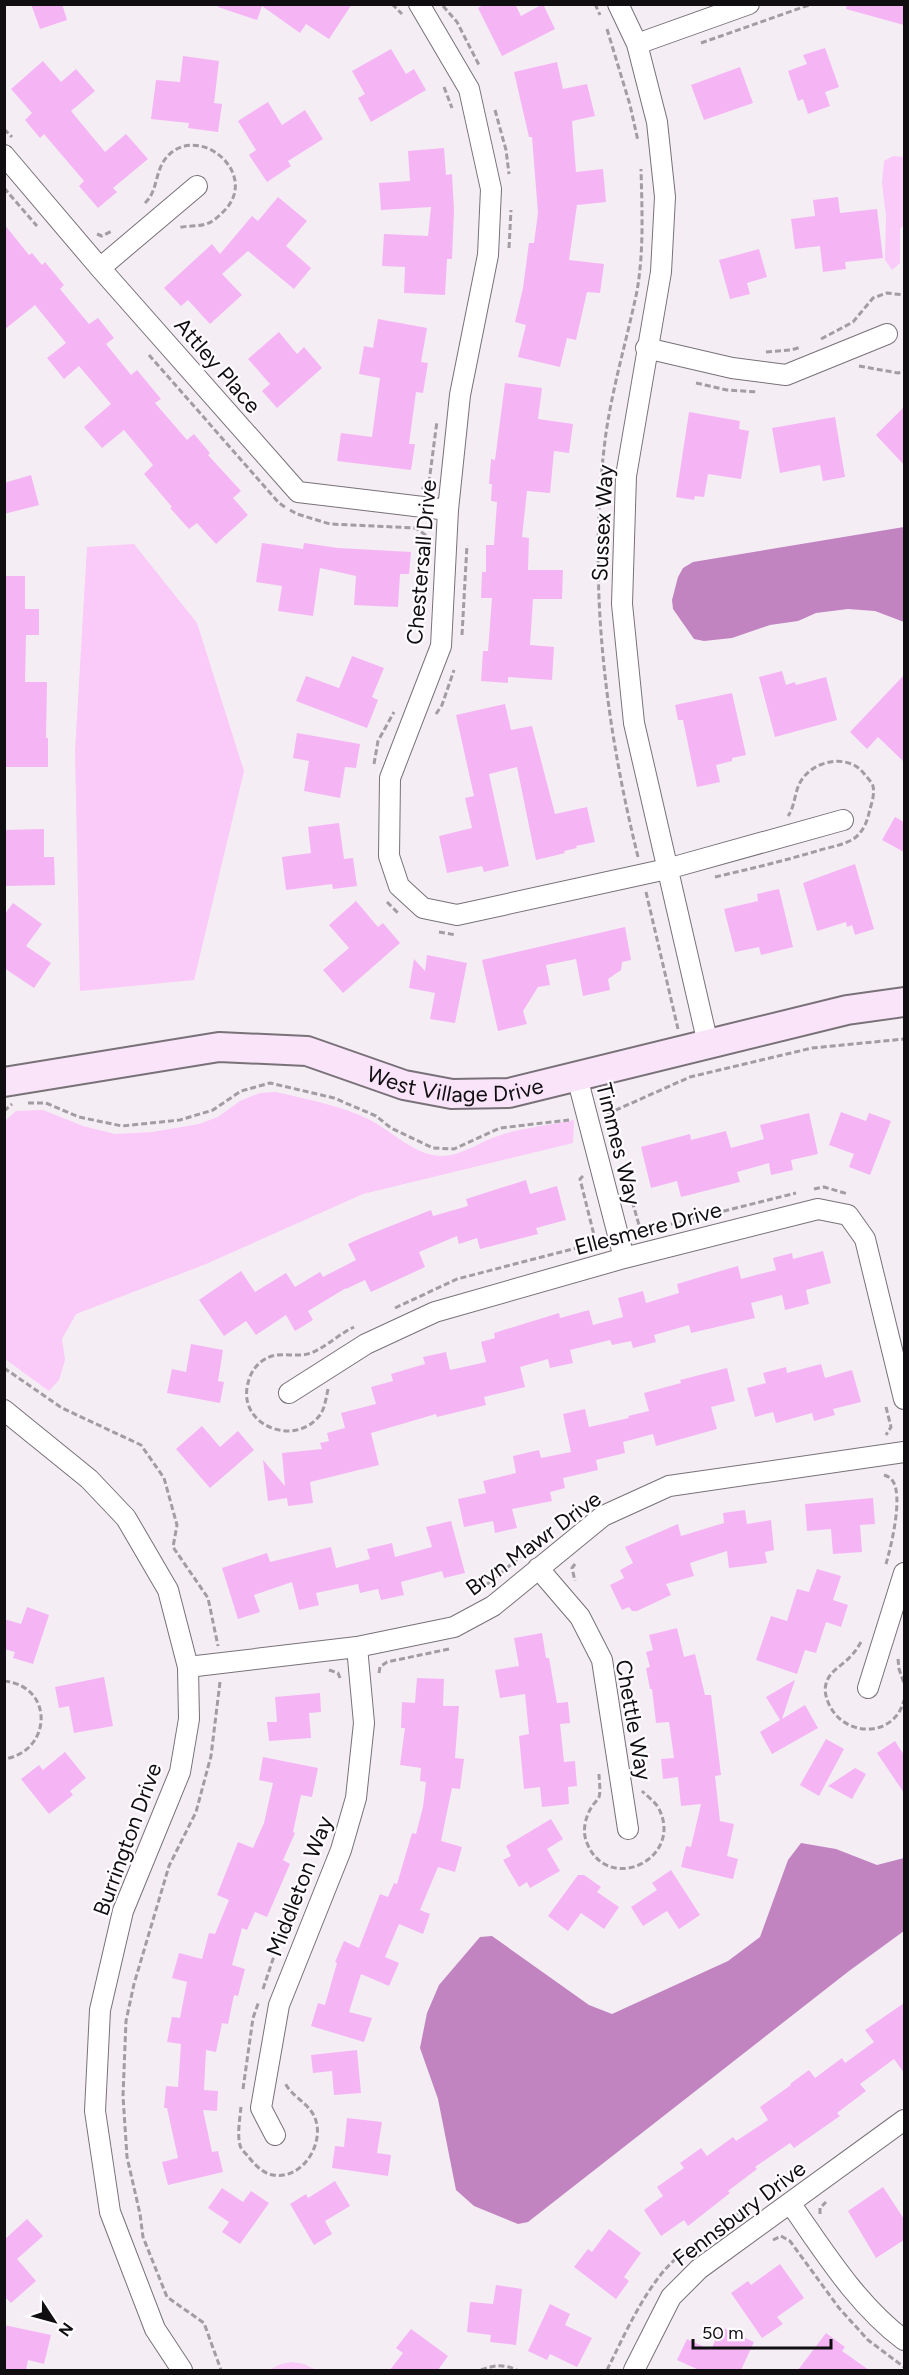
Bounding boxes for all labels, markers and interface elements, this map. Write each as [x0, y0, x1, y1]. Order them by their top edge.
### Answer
street label: Attley Place [169, 312, 266, 419]
street label: Sussex Way [586, 464, 619, 582]
street label: Chestersall Drive [401, 478, 442, 646]
street label: West Village Drive [363, 1060, 546, 1108]
street label: Timmes Way [590, 1080, 647, 1209]
street label: Ellesmere Drive [571, 1196, 725, 1261]
street label: Bryn Mawr Drive [460, 1485, 606, 1602]
street label: Chettle Way [610, 1658, 657, 1783]
street label: Burrington Drive [87, 1759, 168, 1919]
street label: Middleton Way [260, 1812, 339, 1960]
street label: Fennsbury Drive [668, 2155, 811, 2272]
north arrow [24, 2291, 84, 2351]
scale bar [693, 2312, 831, 2350]
text: N [54, 2319, 77, 2340]
text: 50 m [702, 2322, 744, 2344]

